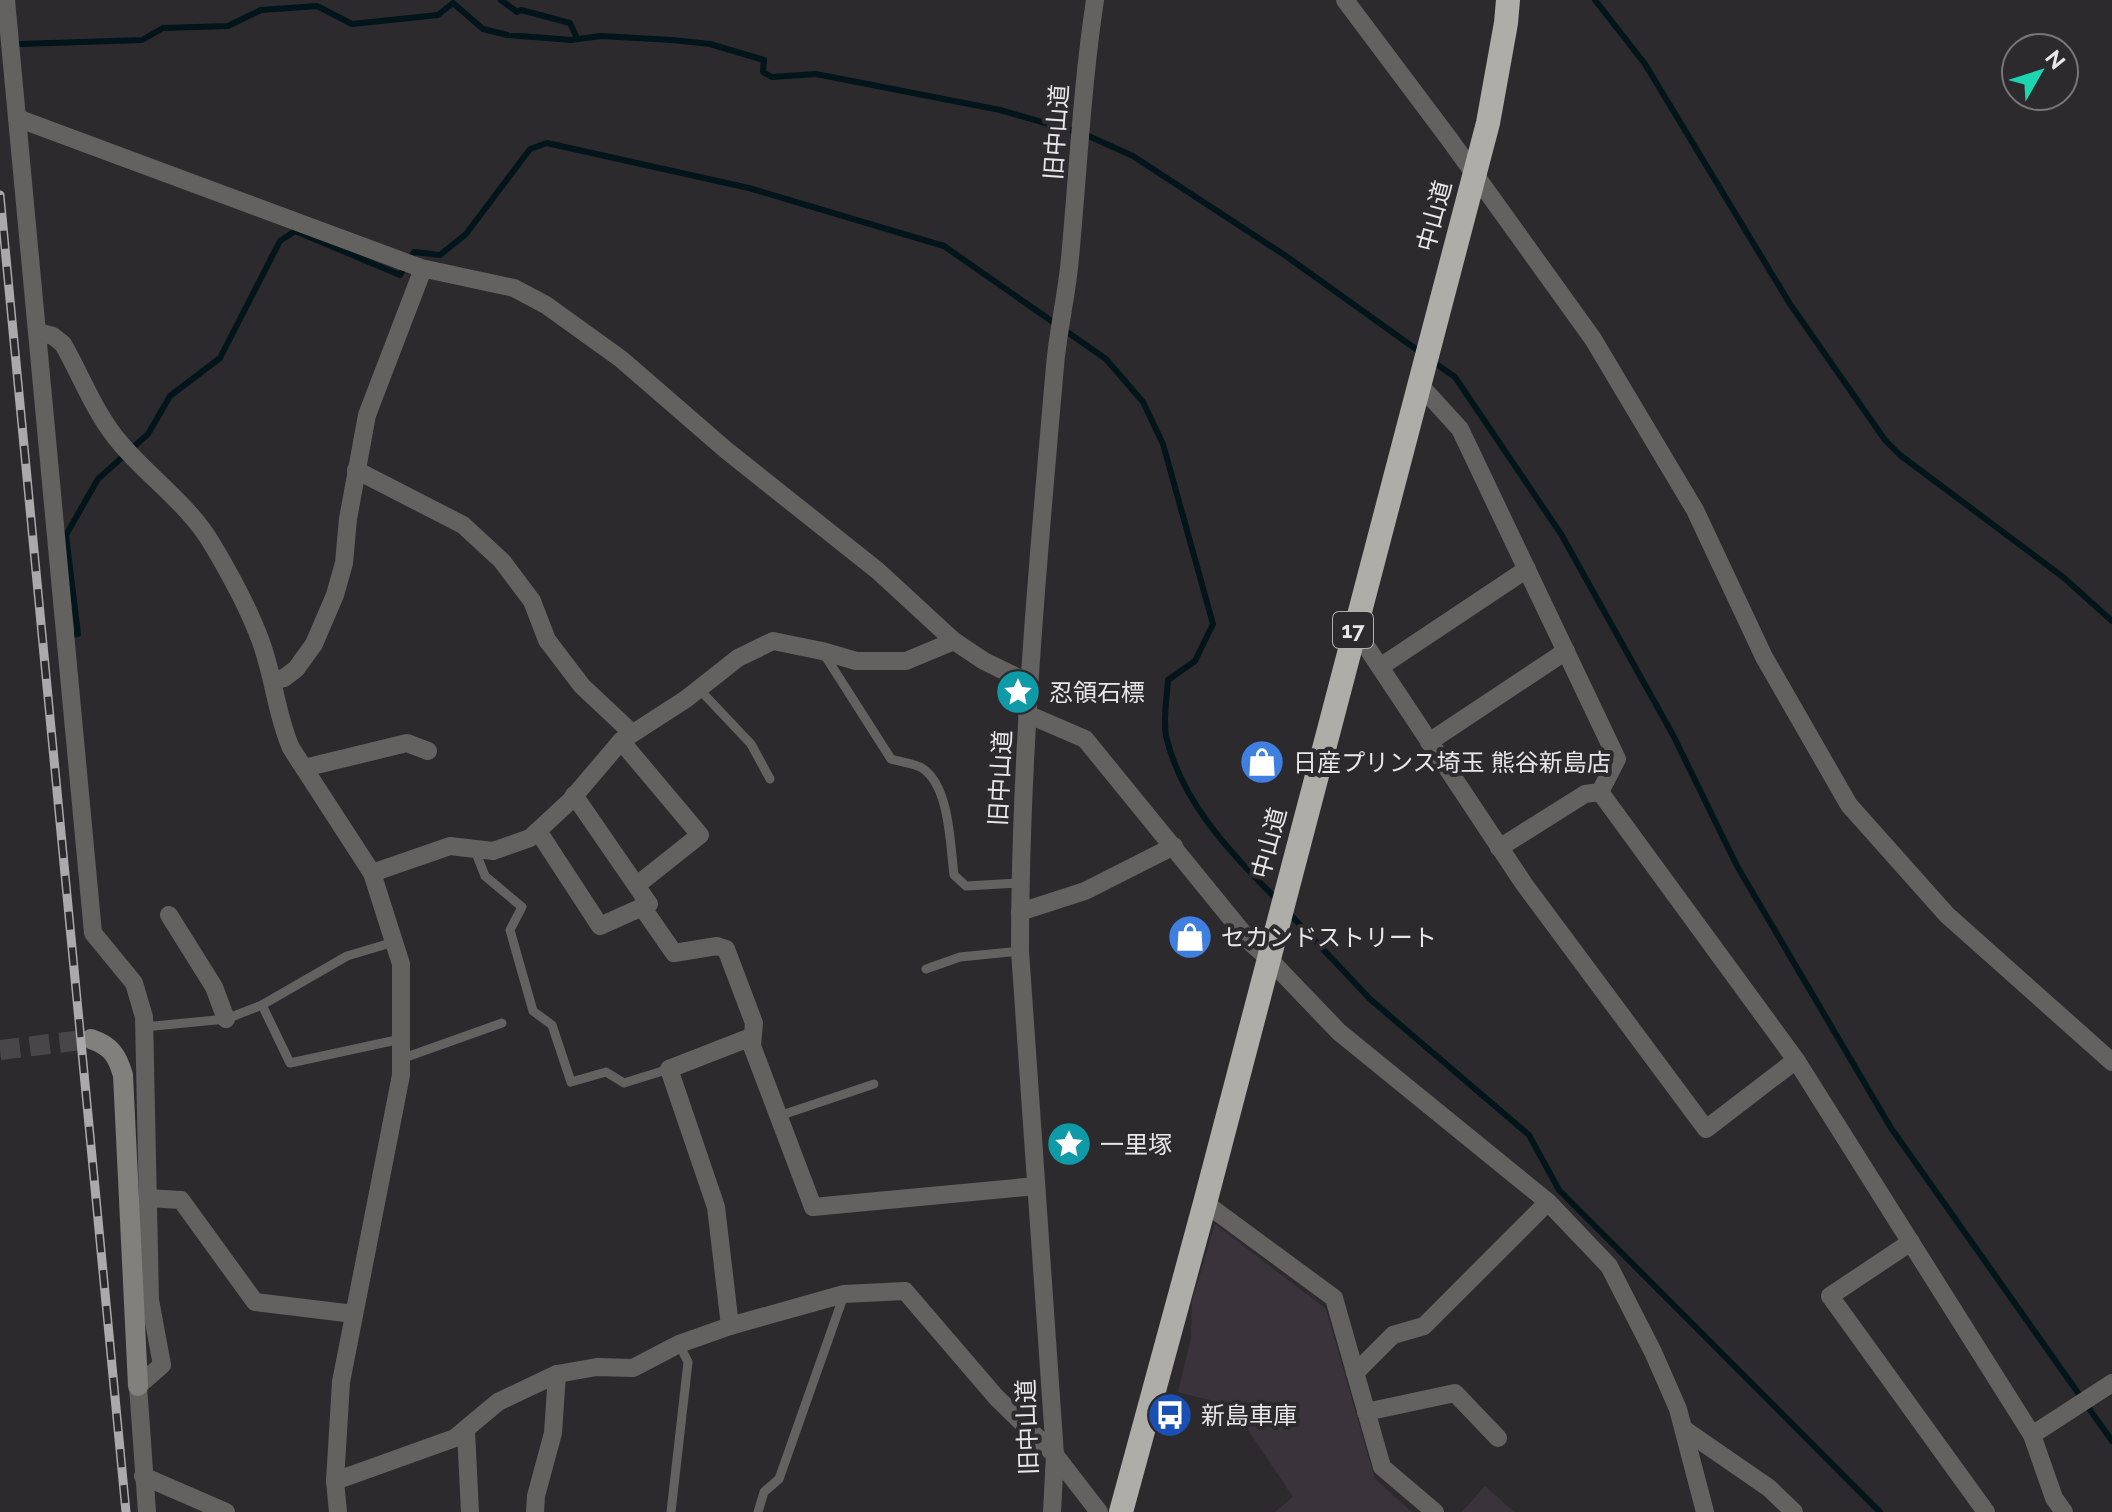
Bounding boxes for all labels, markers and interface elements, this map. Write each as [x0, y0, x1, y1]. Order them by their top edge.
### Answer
north arrow [2000, 32, 2080, 112]
text: N [2040, 45, 2071, 74]
street label: 旧中山道 [1038, 83, 1074, 181]
street label: 中山道 [1411, 177, 1457, 255]
road number: 17 [1333, 612, 1373, 648]
place icon: 忍領石標 [994, 668, 1042, 716]
place label: 忍領石標 [1049, 678, 1145, 707]
street label: 旧中山道 [983, 729, 1017, 827]
shop icon: 日産プリンス埼玉 熊谷新島店 [1238, 738, 1286, 786]
place label: 日産プリンス埼玉 熊谷新島店 [1293, 748, 1611, 777]
street label: 中山道 [1246, 804, 1292, 882]
shop icon: セカンドストリート [1166, 913, 1214, 961]
place label: セカンドストリート [1221, 923, 1437, 952]
place icon: 一里塚 [1045, 1120, 1093, 1168]
place label: 一里塚 [1100, 1130, 1172, 1159]
street label: 旧中山道 [1011, 1379, 1043, 1475]
bus stop icon: 新島車庫 [1146, 1391, 1194, 1439]
place label: 新島車庫 [1201, 1401, 1297, 1430]

